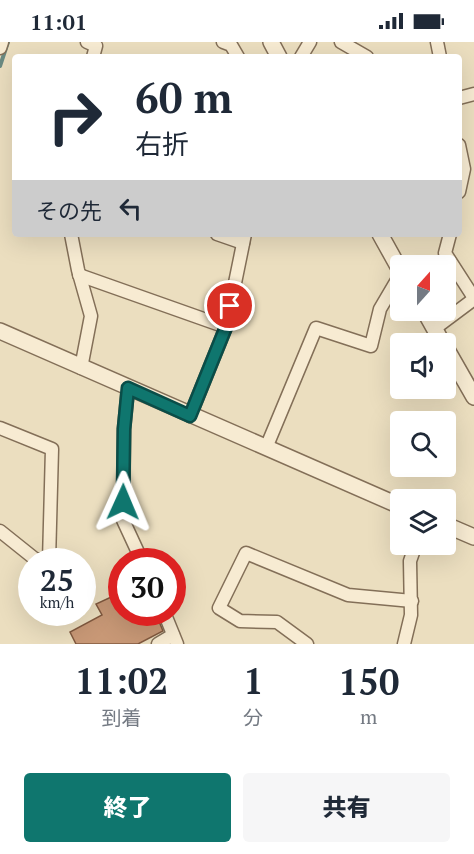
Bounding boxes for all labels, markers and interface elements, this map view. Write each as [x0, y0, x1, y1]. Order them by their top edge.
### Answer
text: 11:01 [30, 7, 87, 36]
text: 60 m [135, 69, 233, 125]
icon: right [36, 78, 114, 156]
text: 右折 [135, 126, 189, 162]
icon: left [114, 192, 147, 225]
text: その先 [36, 196, 102, 225]
north arrow [390, 255, 456, 321]
map controls [390, 255, 456, 555]
pin [204, 280, 255, 331]
icon: arrive [213, 289, 246, 322]
button: sound [390, 333, 456, 399]
button: search [390, 411, 456, 477]
position arrow [91, 470, 155, 534]
button: layers [390, 489, 456, 555]
speed limit sign: 30 [108, 548, 186, 626]
text: 25 [40, 560, 74, 600]
text: km/h [40, 592, 74, 612]
text: 11:02 [75, 657, 168, 704]
text: 1 [243, 657, 264, 704]
text: 150 [338, 658, 399, 705]
text: m [360, 703, 377, 730]
text: 到着 [102, 704, 142, 731]
text: 分 [243, 704, 263, 731]
button: 終了 [24, 773, 231, 842]
button: 共有 [243, 773, 450, 842]

